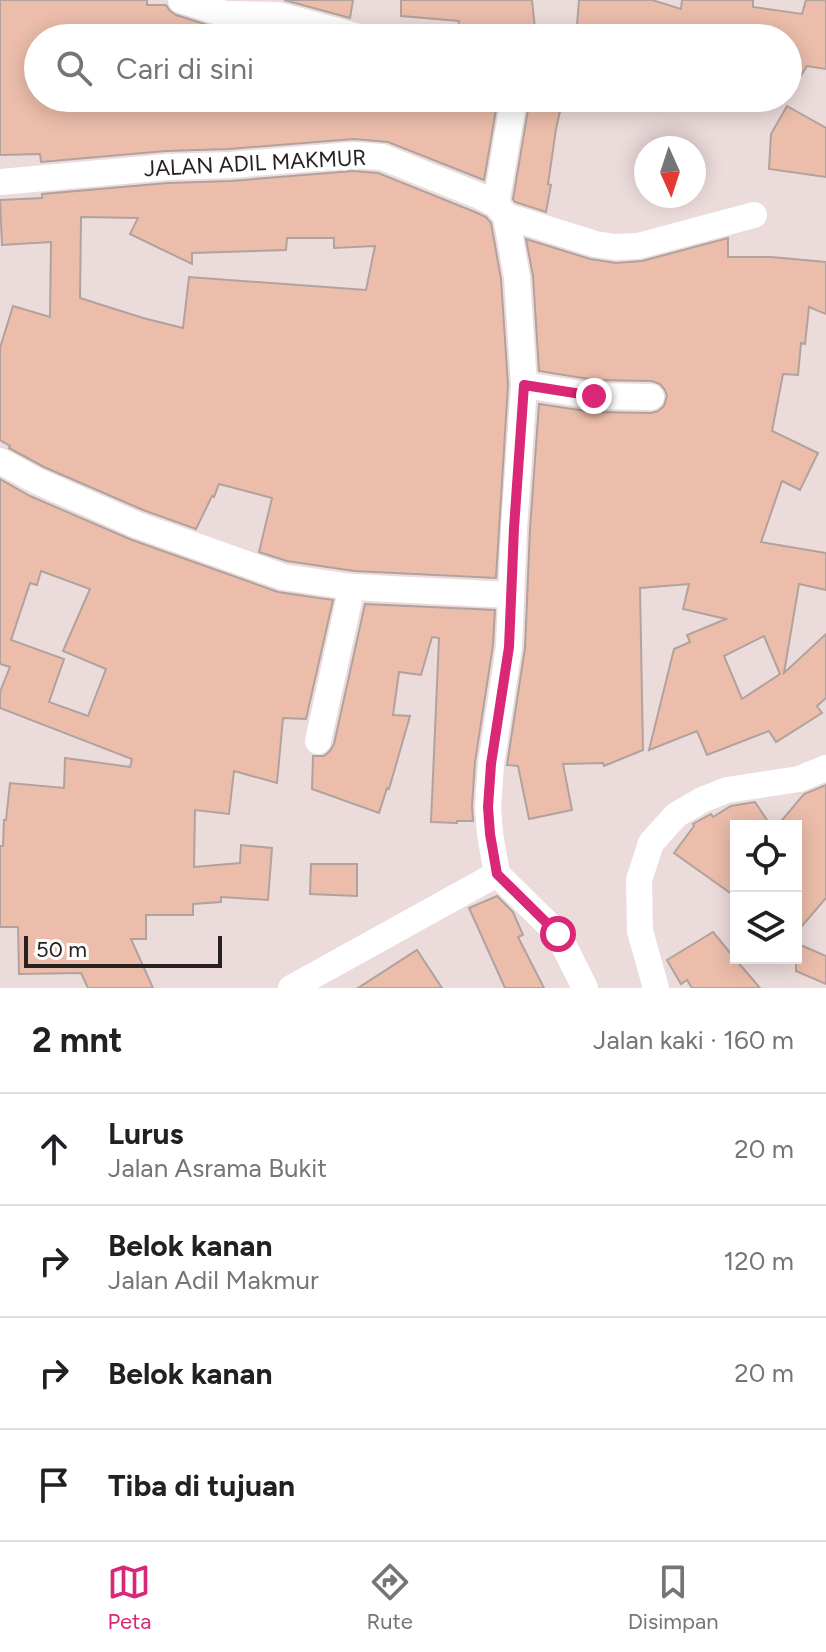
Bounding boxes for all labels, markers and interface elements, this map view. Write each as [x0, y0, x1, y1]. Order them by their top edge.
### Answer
search box [24, 24, 802, 112]
icon: search [52, 46, 96, 90]
text: Cari di sini [116, 50, 254, 87]
north arrow [634, 136, 706, 208]
street label: JALAN ADIL MAKMUR [143, 144, 367, 182]
route end [576, 378, 612, 414]
map controls [730, 820, 802, 964]
button: locate [730, 820, 802, 892]
button: layers [730, 892, 802, 964]
route start [540, 916, 576, 952]
scale bar [24, 932, 222, 968]
text: 50 m [36, 936, 87, 963]
text: 2 mnt [32, 1020, 122, 1061]
text: Jalan kaki · 160 m [593, 1024, 794, 1056]
text: Lurus [108, 1115, 184, 1152]
icon: ahead [32, 1127, 76, 1171]
text: 20 m [734, 1133, 794, 1165]
text: Jalan Asrama Bukit [108, 1152, 327, 1184]
text: Belok kanan [108, 1227, 273, 1264]
icon: right [32, 1239, 76, 1283]
text: 120 m [724, 1245, 794, 1277]
text: Jalan Adil Makmur [108, 1264, 319, 1296]
icon: right [32, 1351, 76, 1395]
text: Belok kanan [108, 1355, 273, 1392]
text: 20 m [734, 1357, 794, 1389]
icon: arrive [32, 1463, 76, 1507]
text: Tiba di tujuan [108, 1467, 295, 1504]
tab: Peta [107, 1560, 151, 1635]
tab: Rute [366, 1560, 413, 1635]
tab: Disimpan [628, 1560, 719, 1635]

